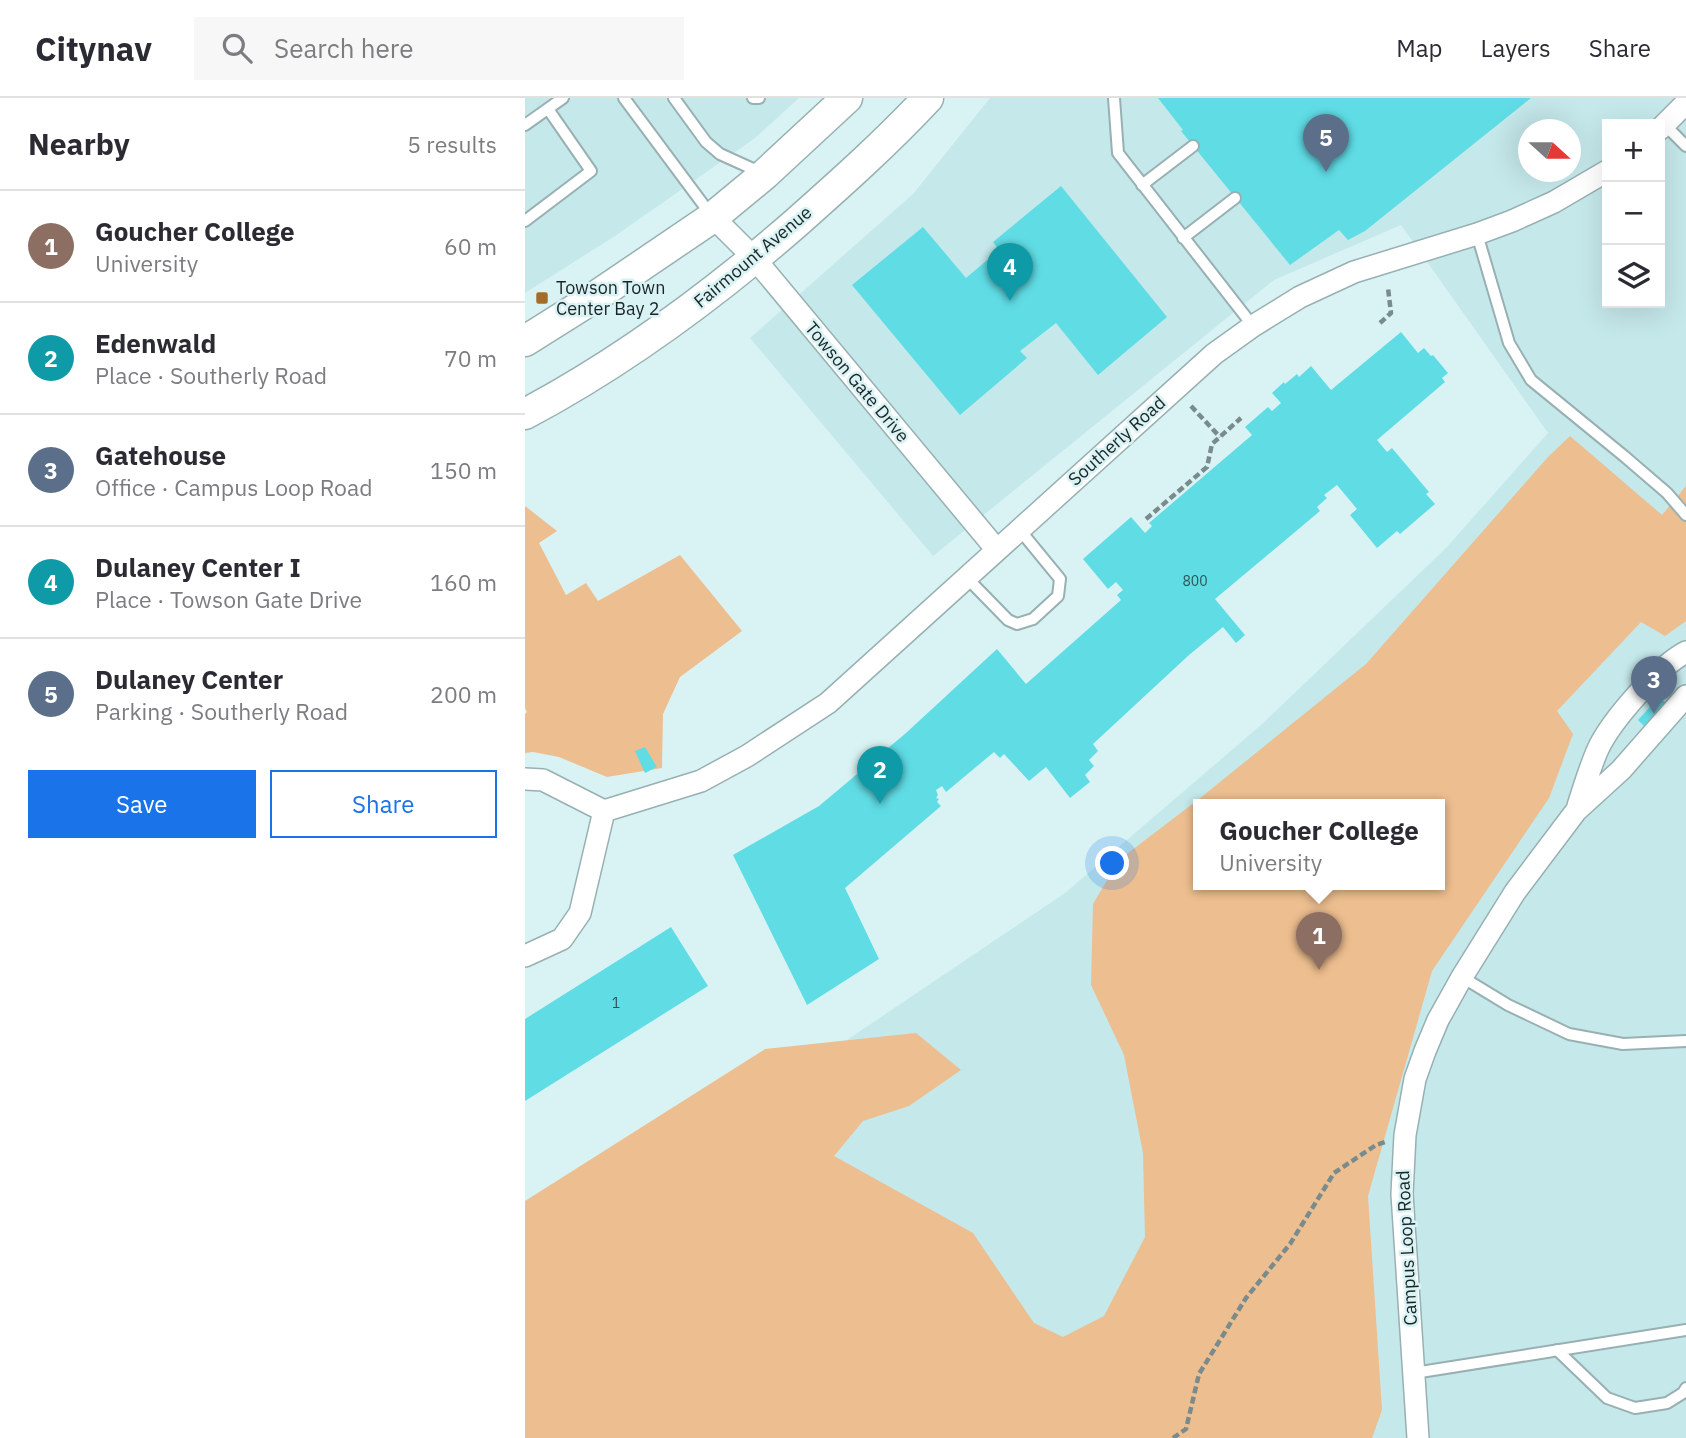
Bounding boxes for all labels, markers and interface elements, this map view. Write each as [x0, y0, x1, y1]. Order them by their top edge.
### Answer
search box [194, 17, 684, 80]
text: Citynav [35, 27, 152, 70]
icon: search [218, 29, 256, 67]
text: Search here [274, 31, 413, 65]
text: Map [1396, 32, 1443, 64]
text: Layers [1481, 32, 1551, 64]
text: Share [1589, 32, 1651, 64]
pin: 5 [1303, 114, 1349, 172]
north arrow [1518, 119, 1581, 182]
map controls [1602, 119, 1665, 308]
button: + [1602, 119, 1665, 182]
text: Nearby [28, 124, 130, 163]
text: 5 results [407, 129, 497, 159]
button: − [1602, 182, 1665, 245]
street label: Fairmount Avenue [689, 201, 816, 313]
text: Goucher College [95, 214, 295, 248]
text: 1 [44, 231, 58, 261]
text: 60 m [444, 231, 497, 261]
pin: 4 [987, 243, 1033, 301]
button: layers [1602, 245, 1665, 308]
text: University [95, 248, 198, 278]
place label: Towson Town Center Bay 2 [556, 276, 665, 320]
marker: Towson Town Center Bay 2 [534, 290, 550, 306]
street label: Towson Gate Drive [800, 317, 915, 447]
text: Edenwald [95, 326, 216, 360]
text: 2 [44, 343, 58, 373]
text: 70 m [444, 343, 497, 373]
text: Place · Southerly Road [95, 360, 327, 390]
street label: Southerly Road [1063, 391, 1170, 490]
text: Gatehouse [95, 438, 226, 472]
text: 3 [44, 455, 58, 485]
text: 150 m [430, 455, 497, 485]
text: Office · Campus Loop Road [95, 472, 373, 502]
text: Dulaney Center I [95, 550, 301, 584]
text: 4 [44, 567, 58, 597]
text: 160 m [430, 567, 497, 597]
house number: 800 [1182, 572, 1208, 590]
text: Place · Towson Gate Drive [95, 584, 362, 614]
pin: 3 [1631, 656, 1677, 714]
text: Dulaney Center [95, 662, 283, 696]
text: 5 [44, 679, 58, 709]
text: 200 m [430, 679, 497, 709]
text: Parking · Southerly Road [95, 696, 348, 726]
pin: 2 [857, 746, 903, 804]
button: Save [28, 770, 256, 838]
button: Share [270, 770, 497, 838]
popup [1193, 799, 1445, 890]
text: Goucher College [1219, 813, 1419, 847]
your location [1095, 846, 1129, 880]
text: University [1219, 847, 1322, 877]
pin: 1 [1296, 912, 1342, 970]
house number: 1 [612, 994, 620, 1012]
street label: Campus Loop Road [1391, 1170, 1422, 1326]

